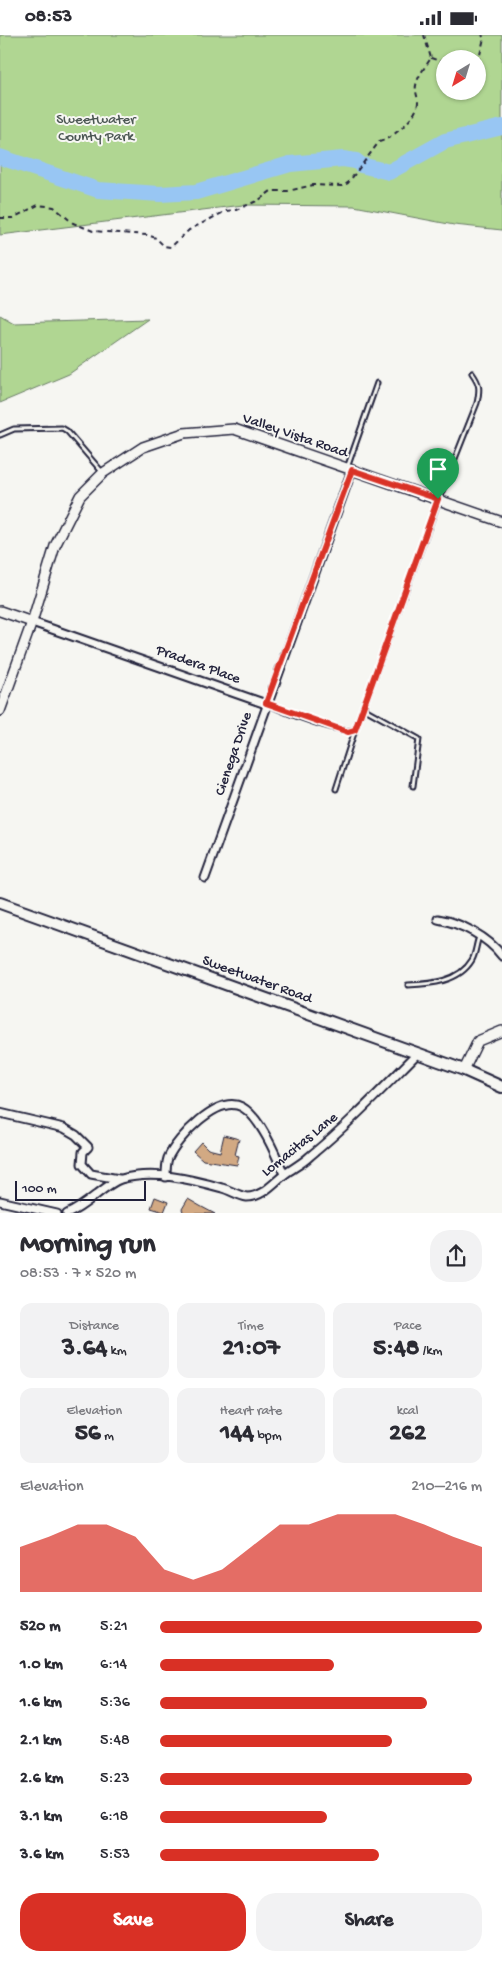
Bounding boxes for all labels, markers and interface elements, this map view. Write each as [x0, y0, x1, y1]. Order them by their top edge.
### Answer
text: 08:53 [25, 6, 72, 29]
north arrow [436, 50, 486, 100]
map controls [436, 50, 486, 100]
park label: Sweetwater County Park [56, 111, 137, 146]
street label: Valley Vista Road [239, 409, 351, 463]
pin [417, 448, 459, 499]
icon: arrive [424, 455, 452, 483]
street label: Pradera Place [152, 641, 243, 689]
street label: Cienega Drive [211, 710, 257, 798]
street label: Sweetwater Road [200, 952, 316, 1009]
street label: Lomacitas Lane [258, 1109, 342, 1181]
scale bar [15, 1179, 146, 1202]
text: 100 m [22, 1181, 57, 1198]
text: Morning run [20, 1229, 155, 1262]
button: share [430, 1230, 482, 1282]
text: 08:53 · 7 × 520 m [20, 1265, 136, 1284]
text: Distance [70, 1318, 119, 1335]
text: Time [238, 1318, 264, 1335]
text: Pace [394, 1318, 421, 1335]
text: 3.64 [62, 1335, 107, 1364]
text: 21:07 [222, 1335, 280, 1364]
text: 5:48 [373, 1335, 420, 1364]
text: km [107, 1343, 127, 1360]
text: /km [420, 1343, 442, 1360]
text: Elevation [67, 1403, 122, 1420]
text: Heart rate [220, 1403, 282, 1420]
text: kcal [397, 1403, 419, 1420]
text: 56 [75, 1420, 101, 1449]
text: 144 [220, 1420, 254, 1449]
text: 262 [389, 1420, 426, 1449]
text: m [101, 1428, 114, 1445]
text: bpm [254, 1428, 282, 1445]
text: Elevation [20, 1478, 84, 1497]
text: 210–216 m [411, 1478, 482, 1497]
text: 520 m [20, 1618, 61, 1637]
text: 5:21 [100, 1618, 128, 1637]
text: 1.0 km [20, 1656, 63, 1675]
text: 6:14 [100, 1656, 127, 1675]
text: 1.6 km [20, 1694, 62, 1713]
text: 5:36 [100, 1694, 130, 1713]
text: 2.1 km [20, 1732, 62, 1751]
text: 5:48 [100, 1732, 130, 1751]
text: 2.6 km [20, 1770, 63, 1789]
text: 5:23 [100, 1770, 130, 1789]
text: 3.1 km [20, 1808, 62, 1827]
text: 6:18 [100, 1808, 128, 1827]
text: 3.6 km [20, 1846, 64, 1865]
text: 5:53 [100, 1846, 130, 1865]
button: Save [20, 1893, 246, 1951]
button: Share [256, 1893, 482, 1951]

